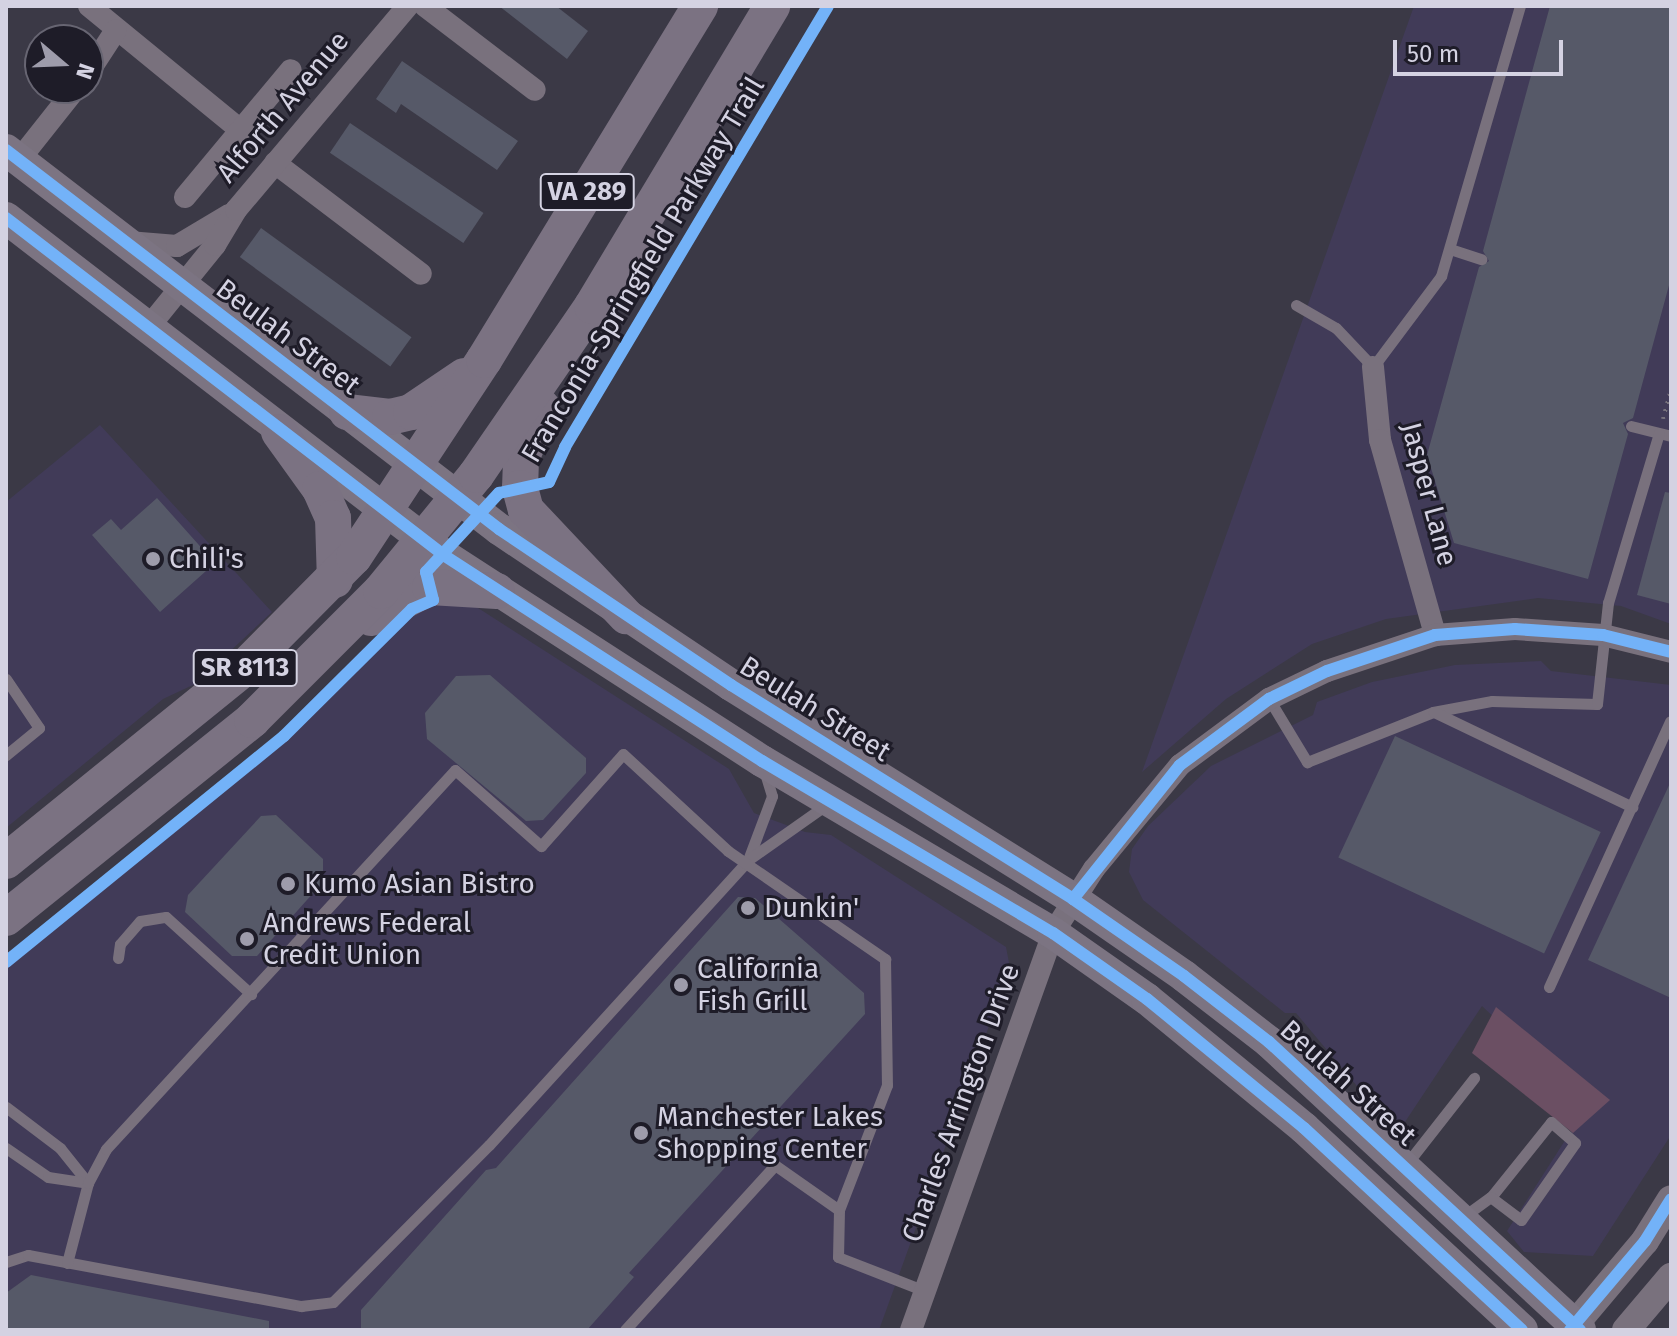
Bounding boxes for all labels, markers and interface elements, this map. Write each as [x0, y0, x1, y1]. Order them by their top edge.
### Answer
north arrow [24, 24, 104, 104]
street label: Alforth Avenue [210, 24, 356, 190]
scale bar [1397, 24, 1567, 74]
text: 50 m [1407, 40, 1459, 68]
text: N [70, 60, 100, 83]
street label: Franconia-Springfield Parkway Trail [514, 71, 772, 469]
road number: VA 289 [539, 170, 635, 214]
street label: Beulah Street [209, 272, 367, 402]
street label: Jasper Lane [1394, 419, 1464, 569]
place label: Chili's [169, 542, 244, 576]
marker: Chili's [144, 550, 162, 568]
road number: SR 8113 [191, 646, 299, 690]
street label: Beulah Street [733, 649, 897, 769]
place label: Kumo Asian Bistro [304, 867, 535, 901]
marker: Kumo Asian Bistro [279, 875, 297, 893]
place label: Dunkin' [764, 891, 859, 925]
marker: Dunkin' [739, 899, 757, 917]
place label: Andrews Federal Credit Union [263, 906, 471, 972]
marker: Andrews Federal Credit Union [238, 930, 256, 948]
place label: California Fish Grill [697, 952, 819, 1018]
street label: Charles Arrington Drive [895, 959, 1027, 1247]
marker: California Fish Grill [672, 976, 690, 994]
street label: Beulah Street [1273, 1013, 1423, 1153]
place label: Manchester Lakes Shopping Center [657, 1100, 883, 1166]
marker: Manchester Lakes Shopping Center [632, 1124, 650, 1142]

